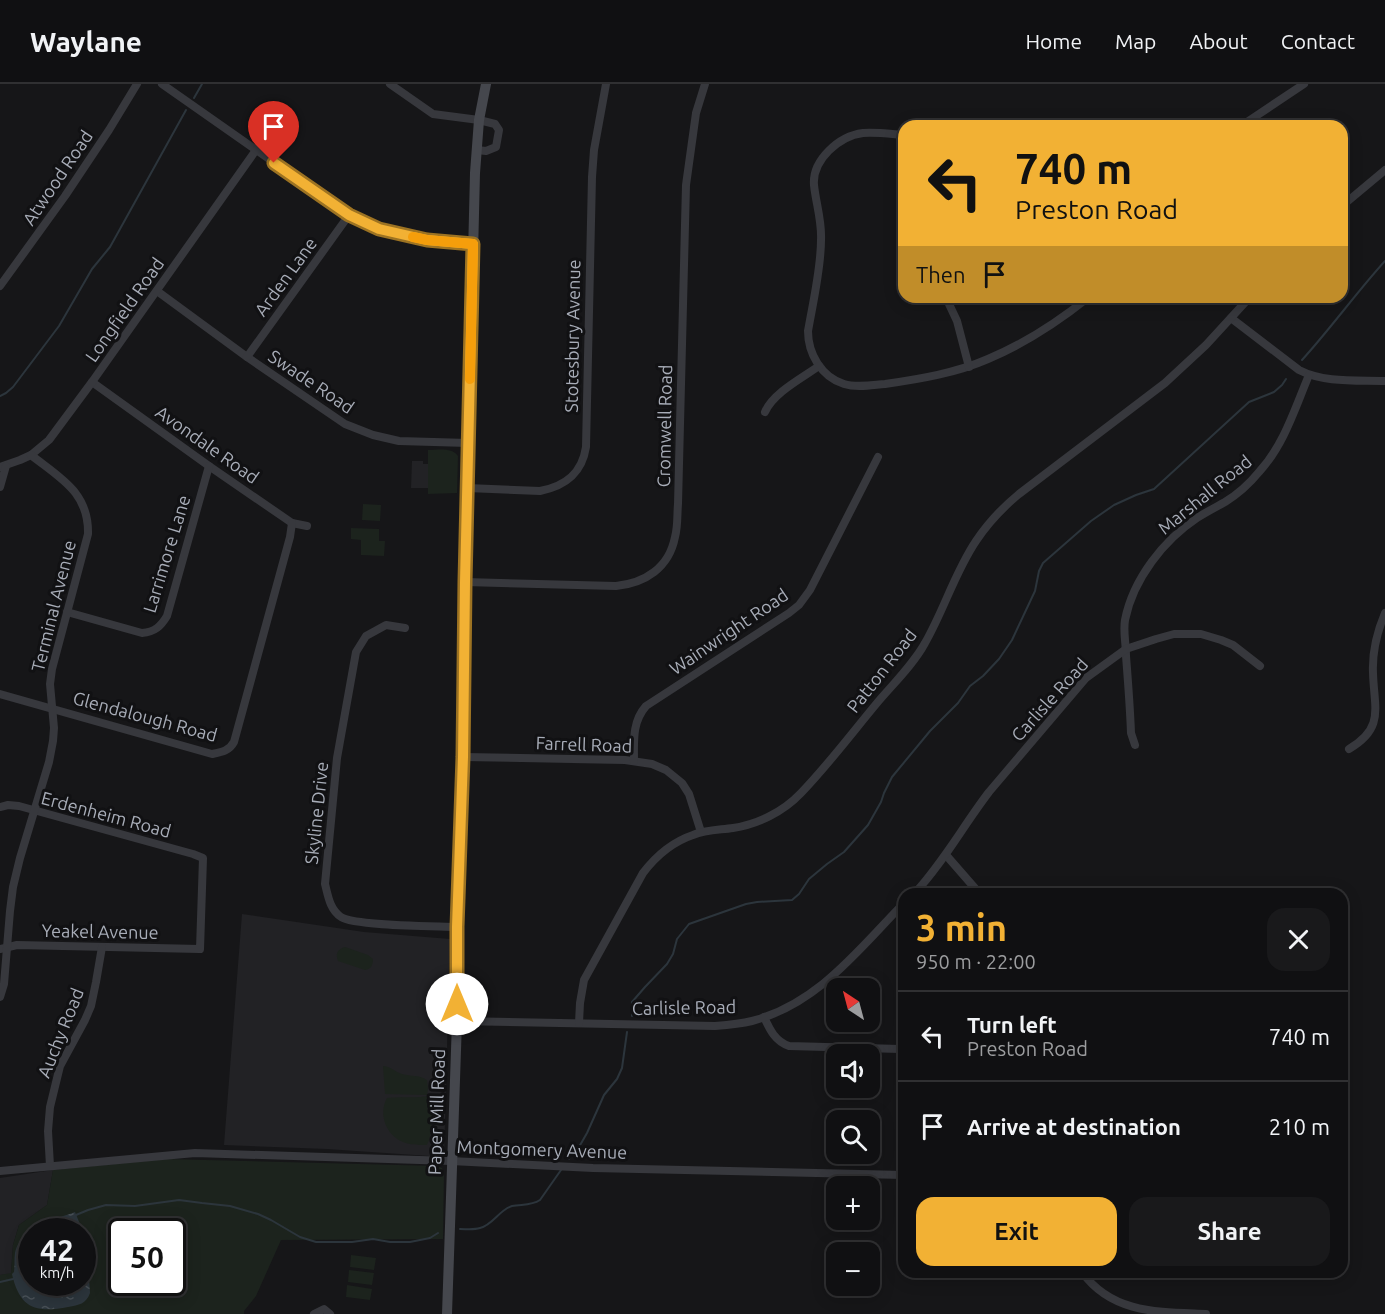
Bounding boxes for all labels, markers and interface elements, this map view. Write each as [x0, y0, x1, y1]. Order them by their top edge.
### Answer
text: Waylane [30, 26, 142, 57]
text: Home [1025, 29, 1082, 53]
text: Map [1115, 29, 1156, 53]
text: About [1189, 29, 1248, 53]
text: Contact [1281, 29, 1355, 53]
pin [248, 101, 299, 163]
icon: arrive [257, 110, 290, 143]
street label: Atwood Road [18, 126, 96, 229]
icon: left [916, 144, 994, 222]
text: 740 m [1015, 145, 1132, 192]
text: Preston Road [1015, 194, 1178, 224]
street label: Arden Lane [250, 233, 320, 320]
street label: Longfield Road [81, 254, 167, 365]
icon: arrive [978, 258, 1011, 291]
street label: Stotesbury Avenue [561, 259, 583, 413]
text: Then [916, 262, 966, 287]
street label: Swade Road [265, 345, 358, 417]
street label: Cromwell Road [653, 364, 675, 488]
street label: Avondale Road [152, 401, 263, 487]
street label: Marshall Road [1154, 451, 1255, 538]
street label: Larrimore Lane [139, 492, 193, 615]
street label: Terminal Avenue [27, 538, 79, 674]
street label: Wainwright Road [665, 584, 792, 678]
street label: Patton Road [842, 625, 920, 716]
street label: Carlisle Road [1007, 654, 1092, 745]
street label: Glendalough Road [71, 687, 220, 745]
street label: Farrell Road [535, 732, 633, 756]
street label: Skyline Drive [301, 761, 331, 865]
street label: Erdenheim Road [39, 787, 173, 841]
text: 3 min [916, 907, 1007, 948]
button: close [1267, 908, 1330, 971]
street label: Yeakel Avenue [41, 920, 159, 942]
text: 950 m · 22:00 [916, 950, 1036, 973]
position arrow [425, 972, 489, 1036]
north arrow [826, 978, 880, 1032]
map controls [826, 978, 880, 1296]
street label: Auchy Road [33, 985, 87, 1080]
street label: Carlisle Road [632, 996, 736, 1018]
text: Turn left [967, 1012, 1057, 1037]
icon: left [916, 1020, 949, 1053]
text: 740 m [1269, 1024, 1330, 1049]
text: Preston Road [967, 1037, 1088, 1060]
button: sound [826, 1044, 880, 1098]
street label: Paper Mill Road [424, 1048, 448, 1175]
button: search [826, 1110, 880, 1164]
icon: arrive [916, 1110, 949, 1143]
text: Arrive at destination [967, 1114, 1181, 1139]
text: 210 m [1269, 1114, 1330, 1139]
street label: Montgomery Avenue [456, 1136, 628, 1162]
button: + [826, 1176, 880, 1230]
button: Exit [916, 1197, 1117, 1266]
button: Share [1129, 1197, 1330, 1266]
speed limit sign: 50 [108, 1218, 186, 1296]
text: 42 [40, 1233, 74, 1267]
button: − [826, 1242, 880, 1296]
text: km/h [40, 1264, 74, 1281]

